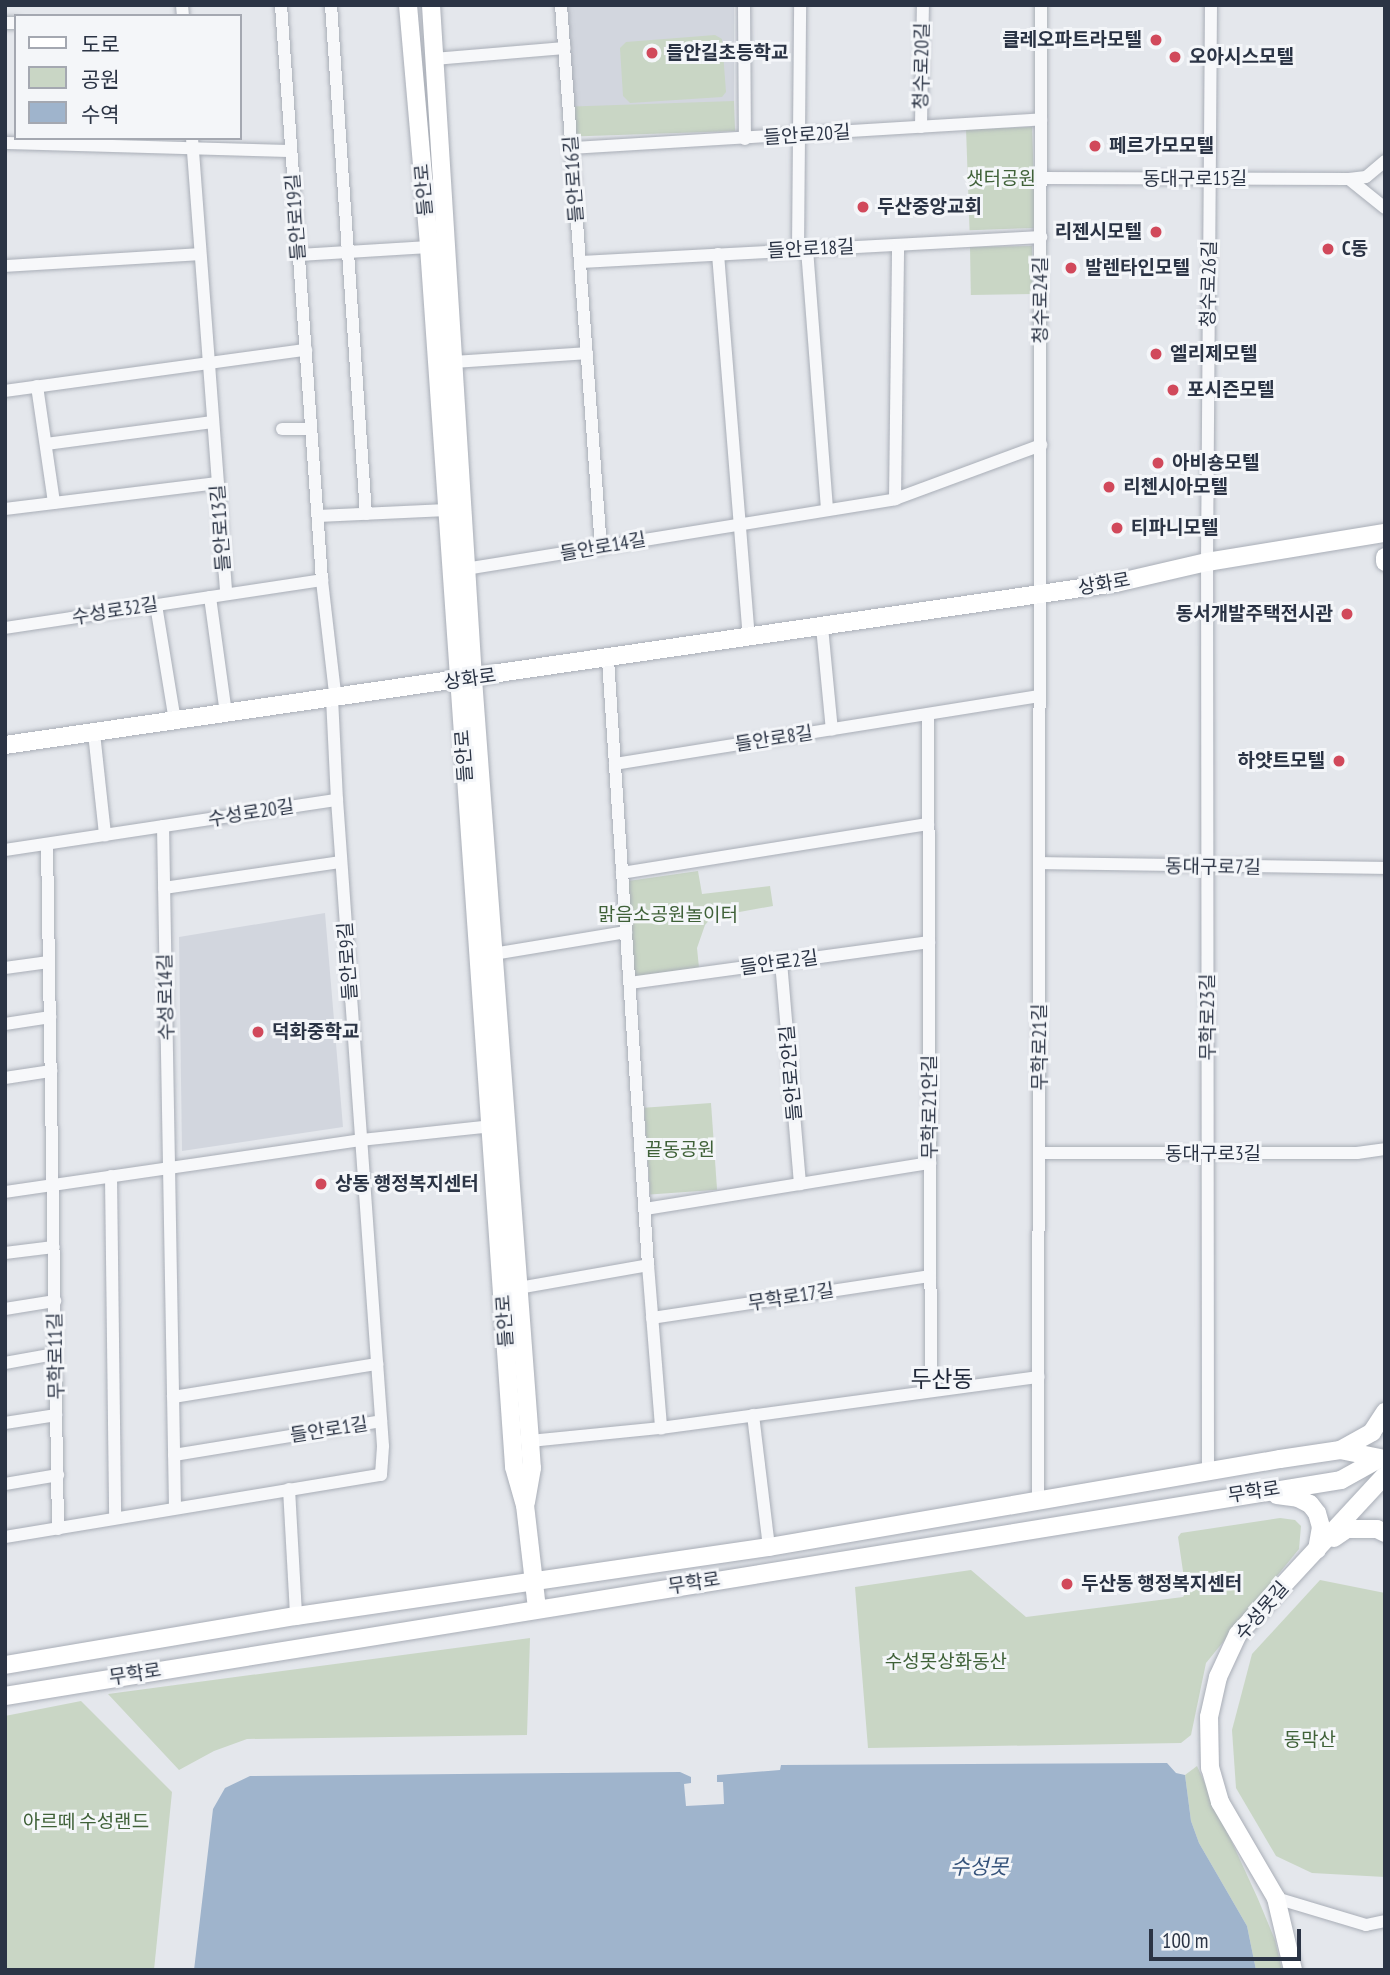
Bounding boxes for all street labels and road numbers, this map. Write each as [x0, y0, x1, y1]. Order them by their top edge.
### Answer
street label: 청수로20길 [910, 22, 934, 110]
street label: 들안로20길 [763, 121, 851, 149]
street label: 들안로16길 [560, 135, 588, 223]
street label: 들안로 [410, 163, 438, 217]
street label: 동대구로15길 [1143, 168, 1247, 190]
street label: 들안로19길 [282, 173, 310, 261]
street label: 들안로18길 [767, 235, 855, 263]
street label: 청수로26길 [1197, 240, 1221, 328]
street label: 청수로24길 [1030, 256, 1052, 344]
street label: 들안로13길 [207, 484, 235, 572]
street label: 들안로14길 [558, 528, 648, 566]
street label: 상화로 [1076, 568, 1132, 600]
street label: 수성로32길 [70, 593, 160, 629]
street label: 상화로 [442, 664, 498, 694]
street label: 들안로8길 [733, 722, 815, 756]
street label: 들안로 [451, 729, 477, 783]
street label: 수성로20길 [206, 795, 296, 831]
street label: 동대구로7길 [1165, 855, 1261, 879]
street label: 들안로9길 [334, 921, 362, 1001]
street label: 들안로2길 [739, 946, 819, 980]
street label: 수성로14길 [154, 953, 178, 1041]
street label: 무학로23길 [1197, 973, 1219, 1061]
street label: 무학로21길 [1029, 1003, 1051, 1091]
street label: 들안로2안길 [775, 1024, 807, 1122]
street label: 무학로21안길 [919, 1055, 941, 1159]
street label: 동대구로3길 [1165, 1143, 1261, 1165]
street label: 무학로17길 [746, 1279, 836, 1315]
street label: 들안로 [492, 1294, 518, 1348]
street label: 무학로11길 [44, 1312, 68, 1400]
street label: 들안로1길 [288, 1413, 370, 1447]
street label: 무학로 [1226, 1477, 1282, 1507]
street label: 무학로 [666, 1568, 722, 1598]
street label: 수성못길 [1230, 1577, 1294, 1645]
street label: 무학로 [107, 1659, 163, 1689]

